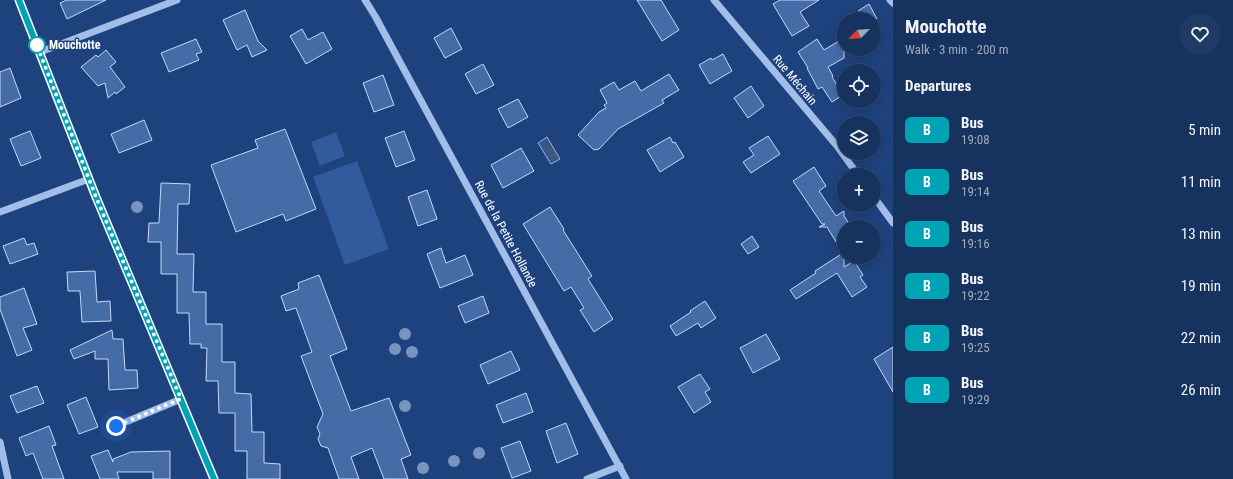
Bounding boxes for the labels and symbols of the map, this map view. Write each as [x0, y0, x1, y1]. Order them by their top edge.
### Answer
north arrow [837, 12, 881, 56]
marker: Mouchotte [28, 36, 46, 54]
place label: Mouchotte [49, 38, 101, 52]
street label: Rue Méchain [770, 52, 820, 108]
street label: Rue de la Petite Hollande [472, 178, 540, 290]
your location [106, 416, 126, 436]

